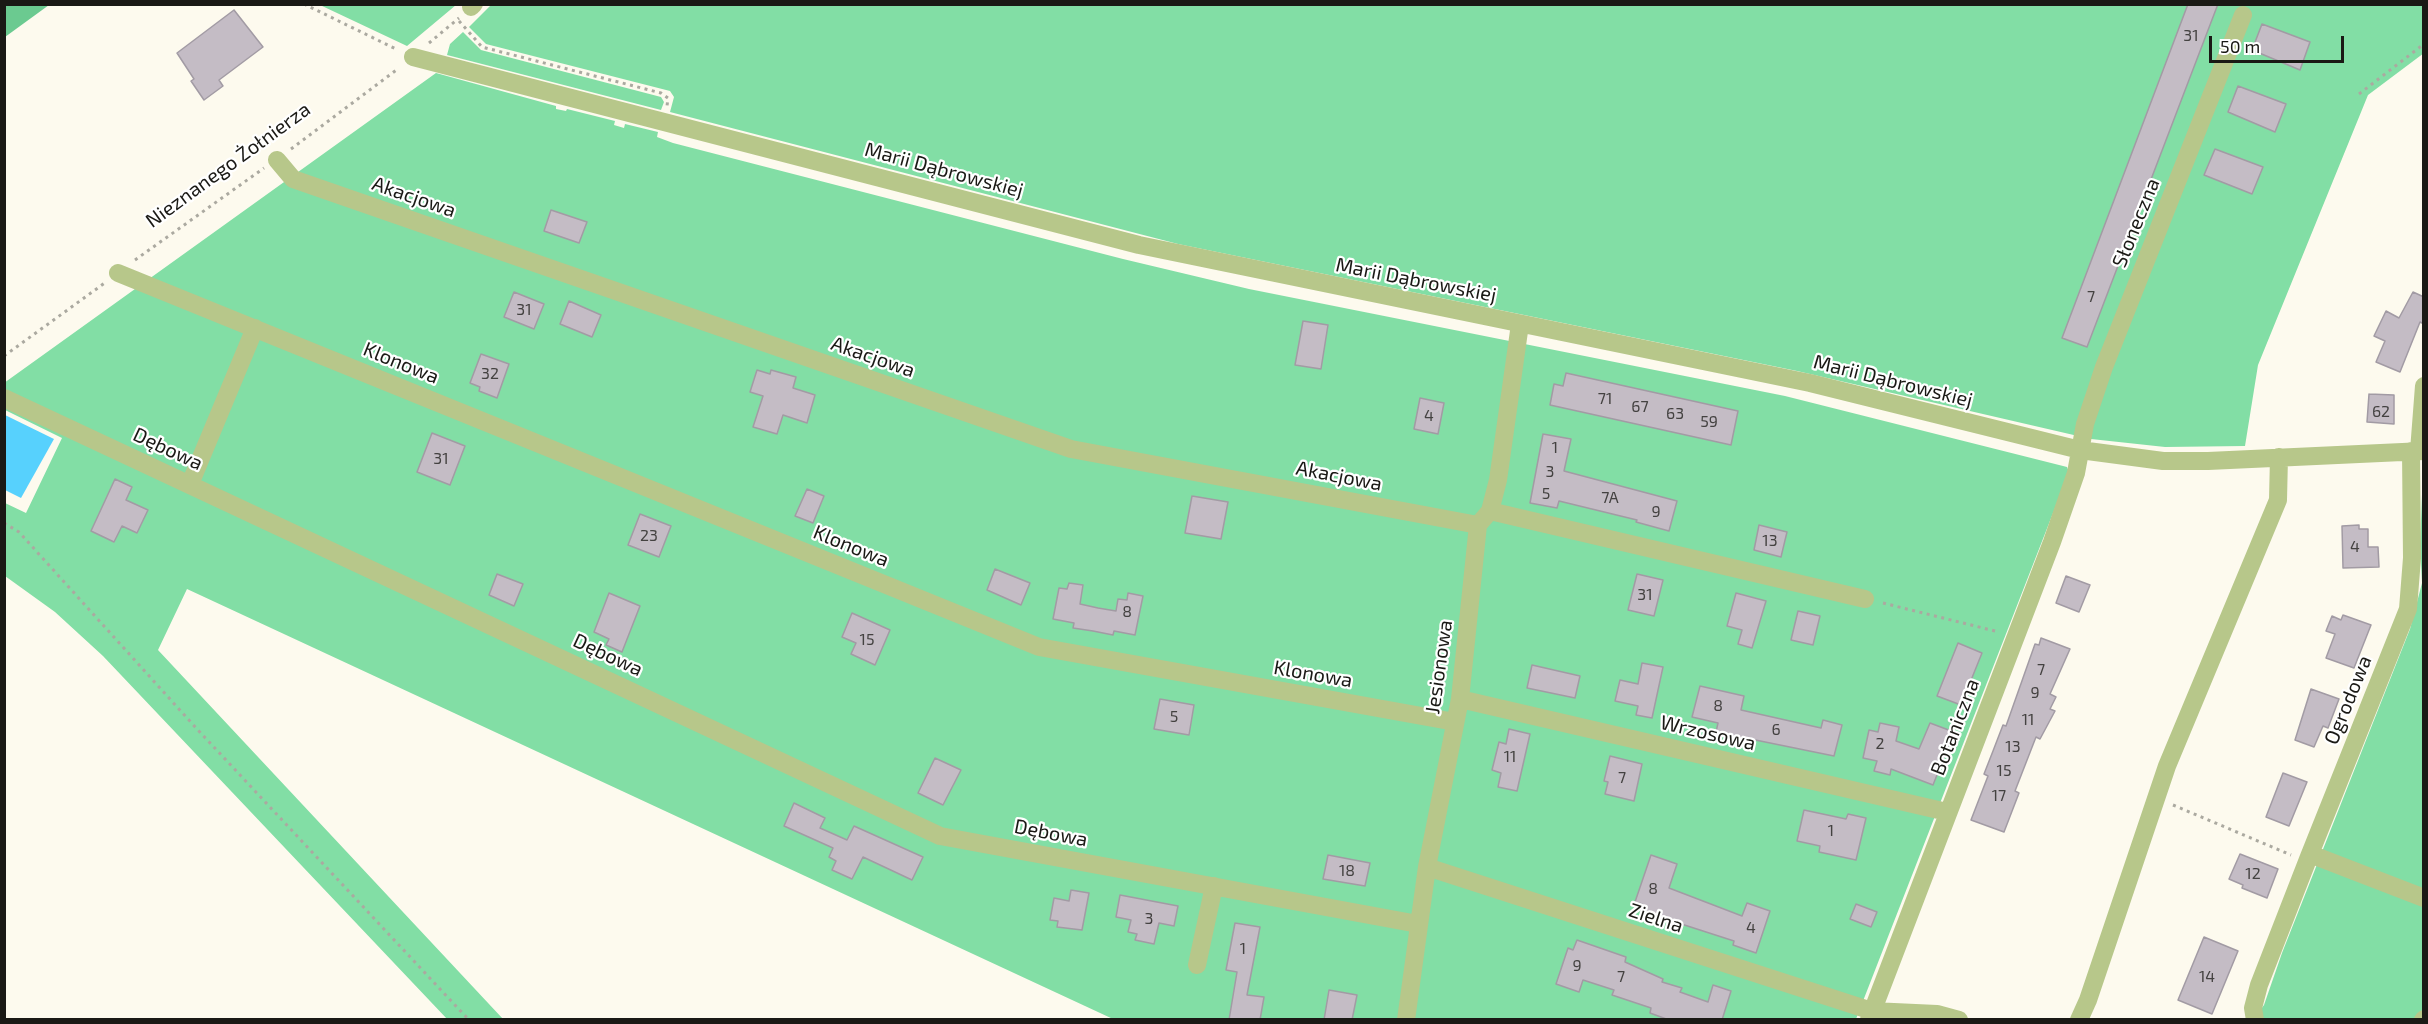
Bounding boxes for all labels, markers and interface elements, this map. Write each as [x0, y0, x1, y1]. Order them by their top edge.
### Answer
scale bar [2212, 24, 2347, 62]
house number: 31 [2183, 26, 2199, 46]
text: 50 m [2220, 35, 2260, 57]
street label: Nieznanego Żołnierza [141, 97, 315, 233]
street label: Marii Dąbrowskiej [862, 137, 1026, 203]
street label: Akacjowa [369, 171, 459, 223]
street label: Słoneczna [2107, 175, 2165, 271]
street label: Marii Dąbrowskiej [1334, 253, 1498, 307]
house number: 7 [2087, 287, 2095, 307]
house number: 31 [516, 300, 532, 320]
street label: Akacjowa [828, 331, 918, 383]
street label: Klonowa [360, 337, 442, 389]
street label: Marii Dąbrowskiej [1811, 350, 1975, 412]
house number: 32 [481, 364, 499, 384]
house number: 71 [1598, 389, 1612, 409]
house number: 67 [1631, 397, 1649, 417]
house number: 62 [2372, 402, 2390, 422]
house number: 63 [1666, 404, 1684, 424]
house number: 4 [1424, 406, 1434, 426]
house number: 59 [1700, 412, 1718, 432]
street label: Dębowa [129, 422, 207, 476]
house number: 1 [1552, 438, 1558, 458]
house number: 31 [433, 449, 449, 469]
street label: Akacjowa [1294, 456, 1384, 496]
house number: 3 [1546, 462, 1554, 482]
house number: 5 [1542, 484, 1550, 504]
house number: 7A [1601, 488, 1619, 508]
house number: 9 [1651, 502, 1661, 522]
street label: Klonowa [810, 520, 892, 572]
house number: 23 [640, 526, 658, 546]
house number: 13 [1762, 531, 1778, 551]
house number: 4 [2350, 537, 2360, 557]
house number: 31 [1637, 585, 1653, 605]
house number: 8 [1122, 602, 1132, 622]
street label: Jesionowa [1421, 619, 1457, 715]
street label: Dębowa [569, 628, 647, 682]
house number: 15 [860, 630, 874, 650]
street label: Ogrodowa [2319, 652, 2377, 748]
street label: Klonowa [1272, 655, 1354, 693]
house number: 7 [2037, 660, 2045, 680]
street label: Botaniczna [1926, 675, 1984, 779]
house number: 9 [2030, 683, 2040, 703]
house number: 8 [1713, 696, 1723, 716]
house number: 5 [1170, 707, 1178, 727]
street label: Wrzosowa [1658, 710, 1758, 756]
house number: 11 [2022, 710, 2034, 730]
house number: 6 [1771, 720, 1781, 740]
house number: 2 [1876, 734, 1884, 754]
house number: 13 [2005, 737, 2021, 757]
house number: 11 [1504, 747, 1516, 767]
house number: 15 [1997, 761, 2011, 781]
house number: 7 [1618, 768, 1626, 788]
house number: 17 [1992, 786, 2006, 806]
street label: Dębowa [1012, 814, 1090, 852]
house number: 1 [1828, 821, 1834, 841]
house number: 18 [1339, 861, 1355, 881]
house number: 12 [2245, 864, 2261, 884]
house number: 8 [1648, 879, 1658, 899]
street label: Zielna [1626, 898, 1686, 938]
house number: 3 [1145, 909, 1153, 929]
house number: 4 [1746, 918, 1756, 938]
house number: 1 [1240, 939, 1246, 959]
house number: 9 [1572, 956, 1582, 976]
house number: 7 [1617, 967, 1625, 987]
house number: 14 [2199, 967, 2215, 987]

